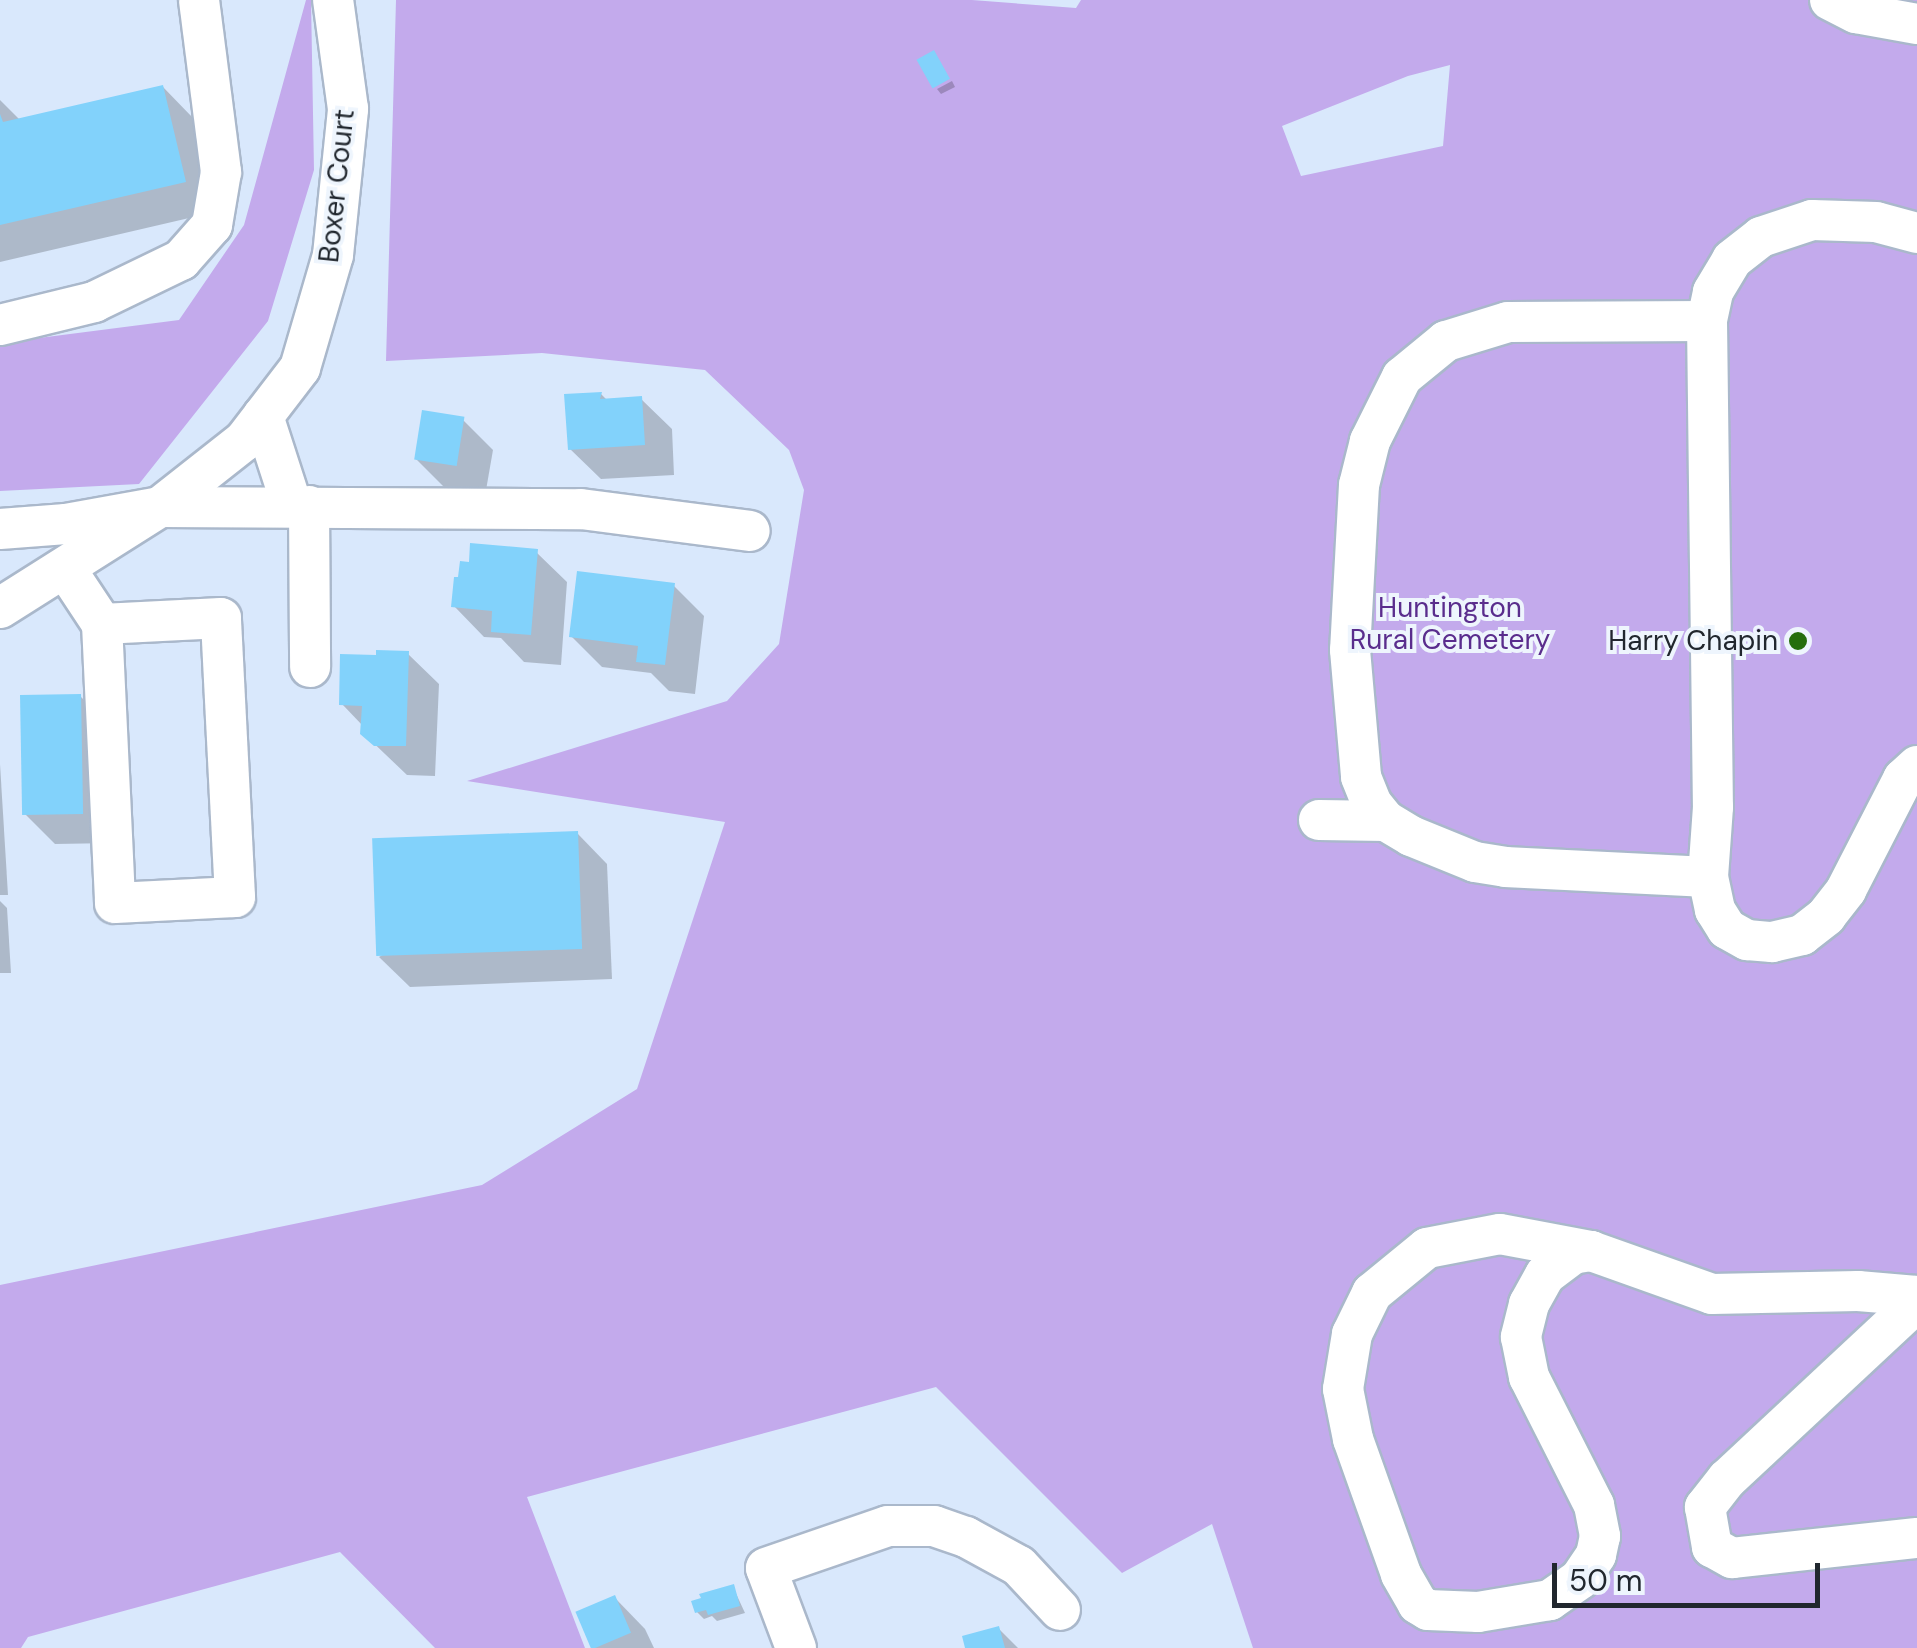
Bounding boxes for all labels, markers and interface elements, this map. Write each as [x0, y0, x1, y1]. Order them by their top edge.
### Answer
street label: Boxer Court [312, 108, 362, 264]
park label: Huntington Rural Cemetery [1350, 591, 1550, 657]
place label: Harry Chapin [1608, 624, 1778, 658]
marker: Harry Chapin [1787, 630, 1809, 652]
scale bar [1557, 1543, 1824, 1605]
text: 50 m [1569, 1561, 1643, 1600]

